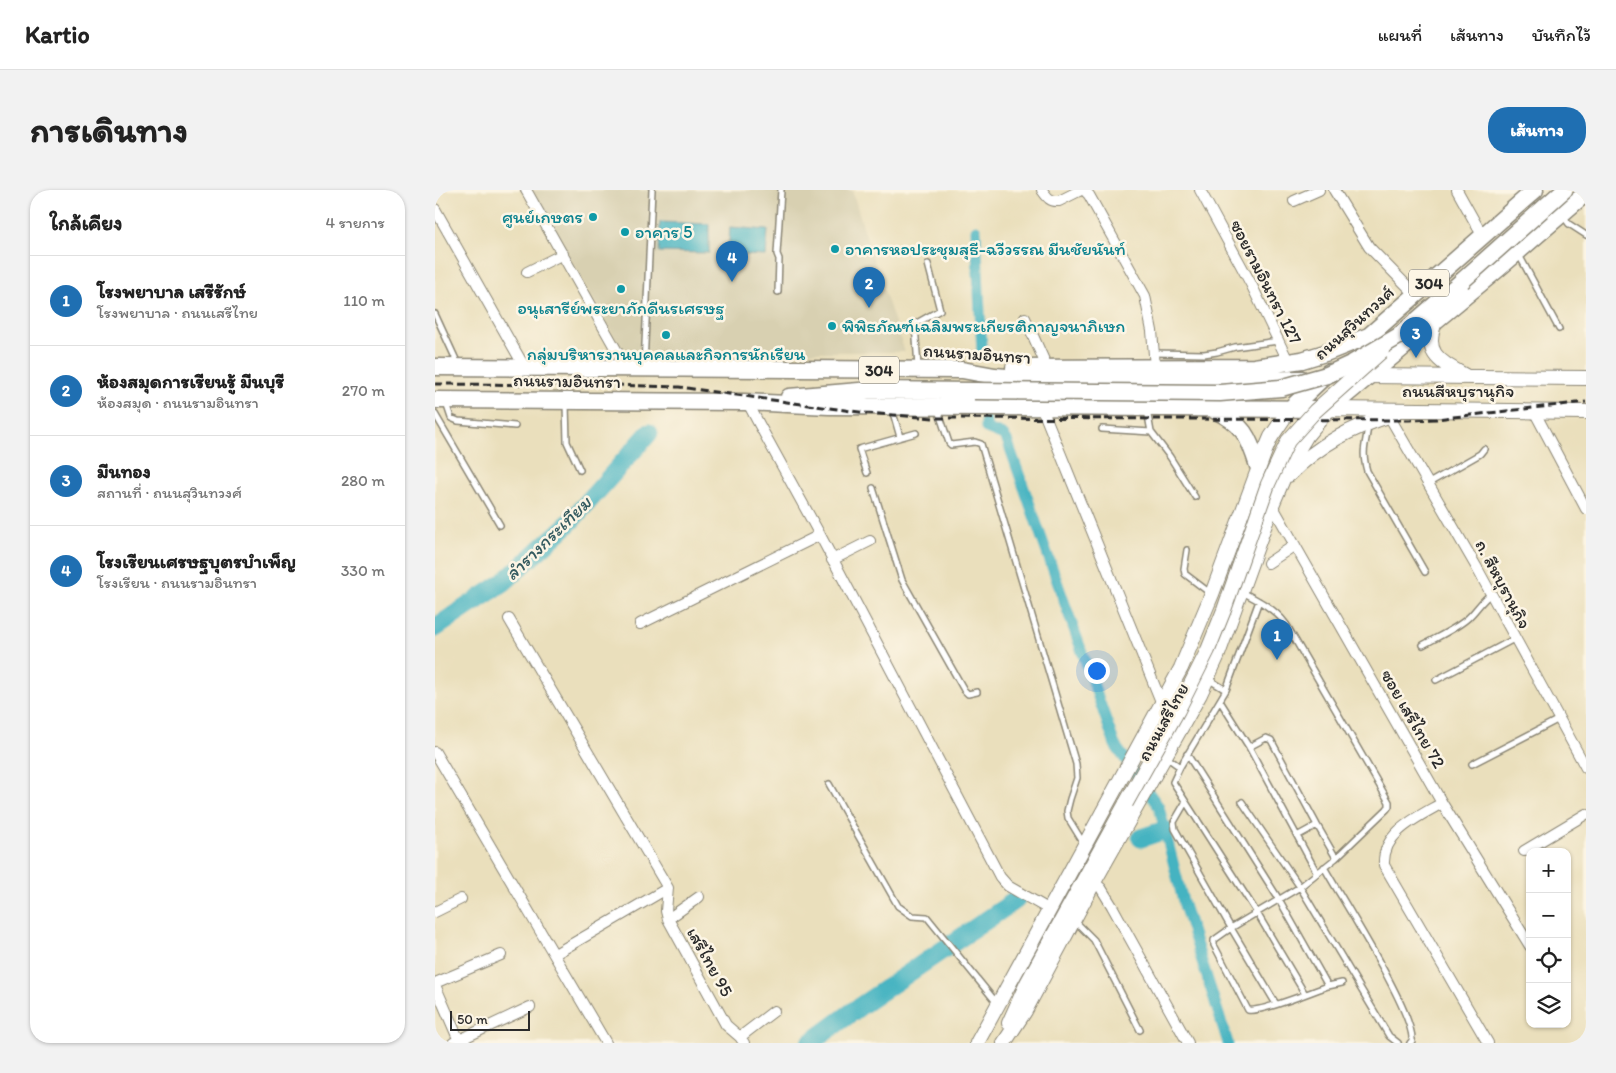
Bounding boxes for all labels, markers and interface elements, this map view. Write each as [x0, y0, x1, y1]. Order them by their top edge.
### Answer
text: Kartio [25, 20, 90, 49]
text: แผนที่ [1378, 24, 1422, 46]
text: เส้นทาง [1450, 24, 1504, 46]
text: บันทึกไว้ [1532, 24, 1591, 46]
button: เส้นทาง [1488, 107, 1586, 153]
text: การเดินทาง [30, 109, 188, 151]
place label: ศูนย์เกษตร [502, 206, 583, 228]
text: ใกล้เคียง [50, 210, 122, 235]
marker: ศูนย์เกษตร [587, 211, 599, 223]
text: 4 รายการ [325, 213, 385, 232]
street label: ซอยรามอินทรา 127 [1225, 216, 1307, 348]
place label: อาคาร 5 [635, 221, 693, 243]
marker: อาคาร 5 [619, 226, 631, 238]
place label: อาคารหอประชุมสุธี-ฉวีวรรณ มีนชัยนันท์ [845, 238, 1126, 260]
pin: 4 [716, 241, 748, 282]
marker: อาคารหอประชุมสุธี-ฉวีวรรณ มีนชัยนันท์ [829, 243, 841, 255]
pin: 2 [853, 267, 885, 308]
road number: 304 [1409, 270, 1449, 296]
text: โรงพยาบาล เสรีรักษ์ [97, 280, 246, 303]
street label: ถนนสุวินทวงศ์ [1309, 281, 1399, 365]
marker: อนุเสารีย์พระยาภักดีนรเศรษฐ [615, 283, 627, 295]
text: 1 [62, 291, 70, 310]
text: 110 m [343, 291, 385, 310]
place label: อนุเสารีย์พระยาภักดีนรเศรษฐ [518, 297, 724, 320]
text: โรงพยาบาล · ถนนเสรีไทย [97, 303, 258, 322]
place label: พิพิธภัณฑ์เฉลิมพระเกียรติกาญจนาภิเษก [842, 315, 1125, 337]
pin: 3 [1400, 317, 1432, 358]
marker: พิพิธภัณฑ์เฉลิมพระเกียรติกาญจนาภิเษก [826, 320, 838, 332]
marker: กลุ่มบริหารงานบุคคลและกิจการนักเรียน [660, 329, 672, 341]
street label: ถนนรามอินทรา [922, 339, 1032, 369]
place label: กลุ่มบริหารงานบุคคลและกิจการนักเรียน [527, 343, 806, 365]
road number: 304 [859, 356, 899, 384]
street label: ถนนรามอินทรา [513, 369, 621, 393]
text: ห้องสมุดการเรียนรู้ มีนบุรี [97, 370, 284, 393]
street label: ถนนสีหบุรานุกิจ [1402, 380, 1514, 402]
text: 2 [62, 381, 70, 400]
text: 270 m [342, 381, 385, 400]
text: ห้องสมุด · ถนนรามอินทรา [97, 393, 259, 412]
text: มีนทอง [97, 460, 151, 483]
text: 3 [62, 471, 70, 490]
text: 280 m [341, 471, 385, 490]
text: สถานที่ · ถนนสุวินทวงศ์ [97, 483, 242, 502]
water label: ลำรางกระเทียม [500, 490, 597, 585]
street label: ถ. สีหบุรานุกิจ [1470, 536, 1536, 633]
text: โรงเรียนเศรษฐบุตรบำเพ็ญ [97, 550, 296, 573]
text: 4 [61, 561, 71, 580]
text: 330 m [341, 561, 385, 580]
text: โรงเรียน · ถนนรามอินทรา [97, 573, 257, 592]
pin: 1 [1261, 619, 1293, 660]
your location [1084, 658, 1110, 684]
street label: ซอย เสรีไทย 72 [1376, 666, 1450, 773]
street label: ถนนเสรีไทย [1133, 679, 1193, 765]
map controls [1526, 848, 1571, 1028]
button: + [1526, 848, 1571, 893]
button: − [1526, 893, 1571, 938]
street label: เสรีไทย 95 [682, 923, 738, 1001]
button: locate [1526, 938, 1571, 983]
button: layers [1526, 983, 1571, 1028]
scale bar [450, 1008, 530, 1031]
text: 50 m [457, 1011, 488, 1028]

